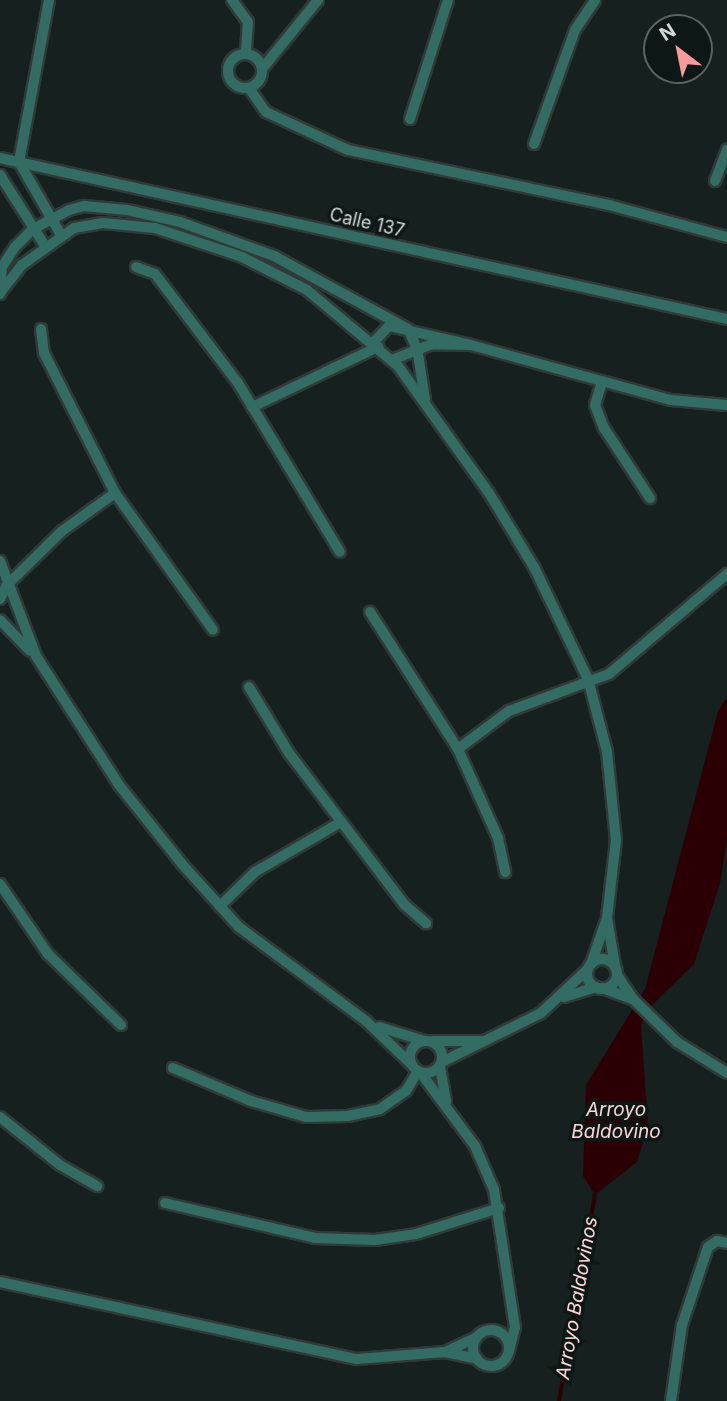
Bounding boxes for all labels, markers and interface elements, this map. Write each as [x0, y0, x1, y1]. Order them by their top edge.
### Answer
north arrow [643, 14, 713, 84]
text: N [655, 19, 680, 46]
street label: Calle 137 [327, 204, 407, 242]
water label: Arroyo Baldovino [571, 1099, 661, 1143]
water label: Arroyo Baldovinos [551, 1215, 603, 1381]

